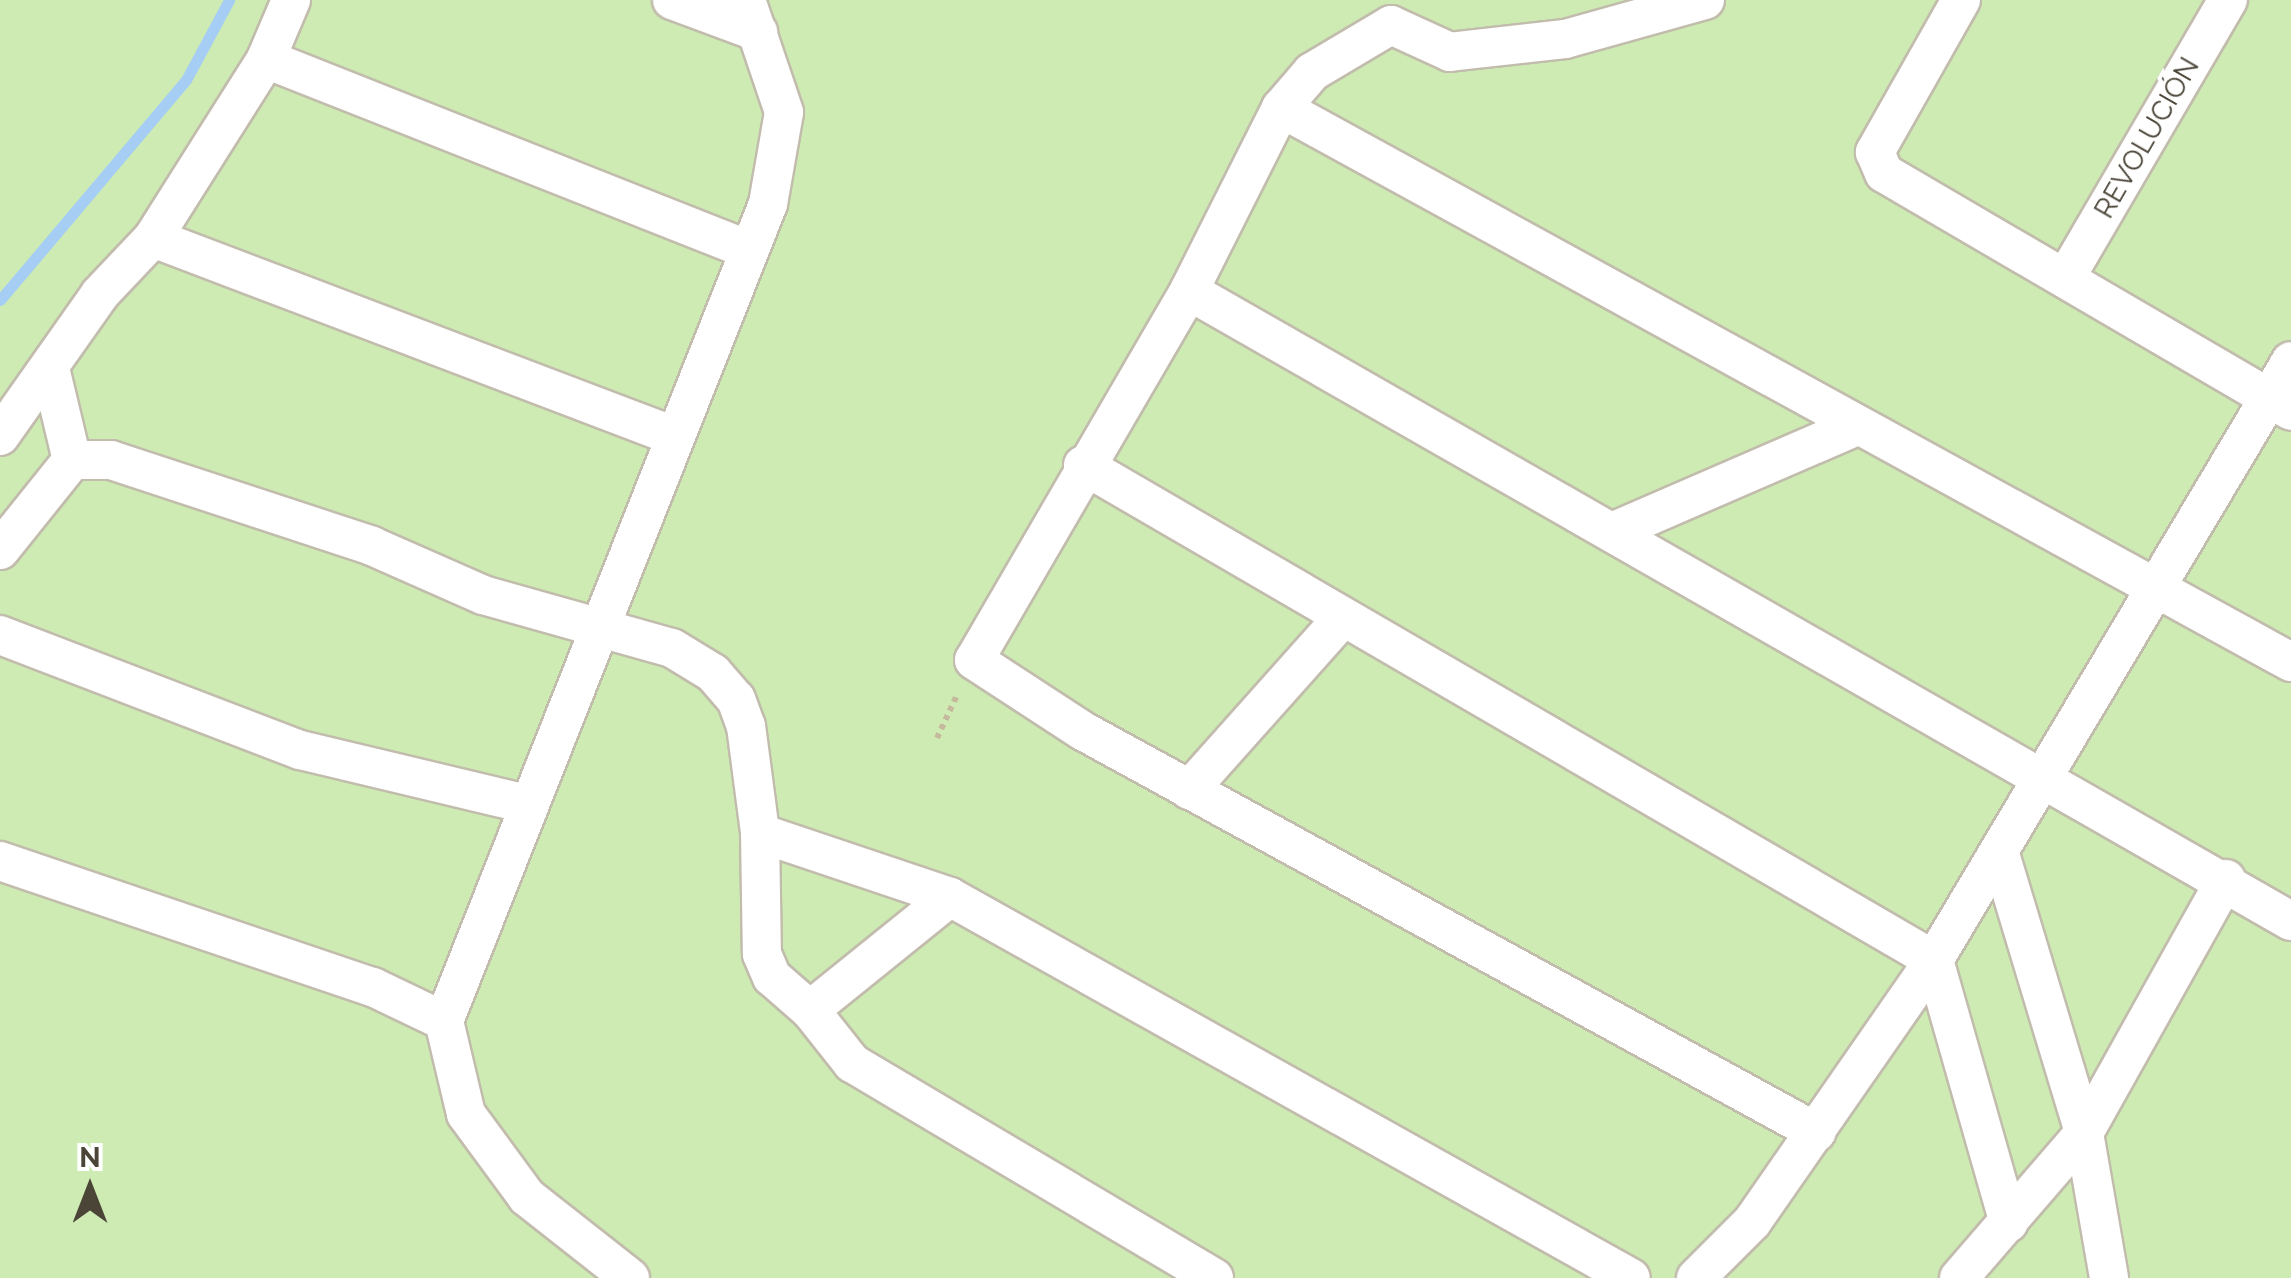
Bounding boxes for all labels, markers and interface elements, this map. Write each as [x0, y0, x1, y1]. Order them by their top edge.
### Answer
street label: REVOLUCIÓN [2087, 52, 2207, 224]
north arrow [40, 1138, 140, 1238]
text: N [79, 1141, 101, 1174]

